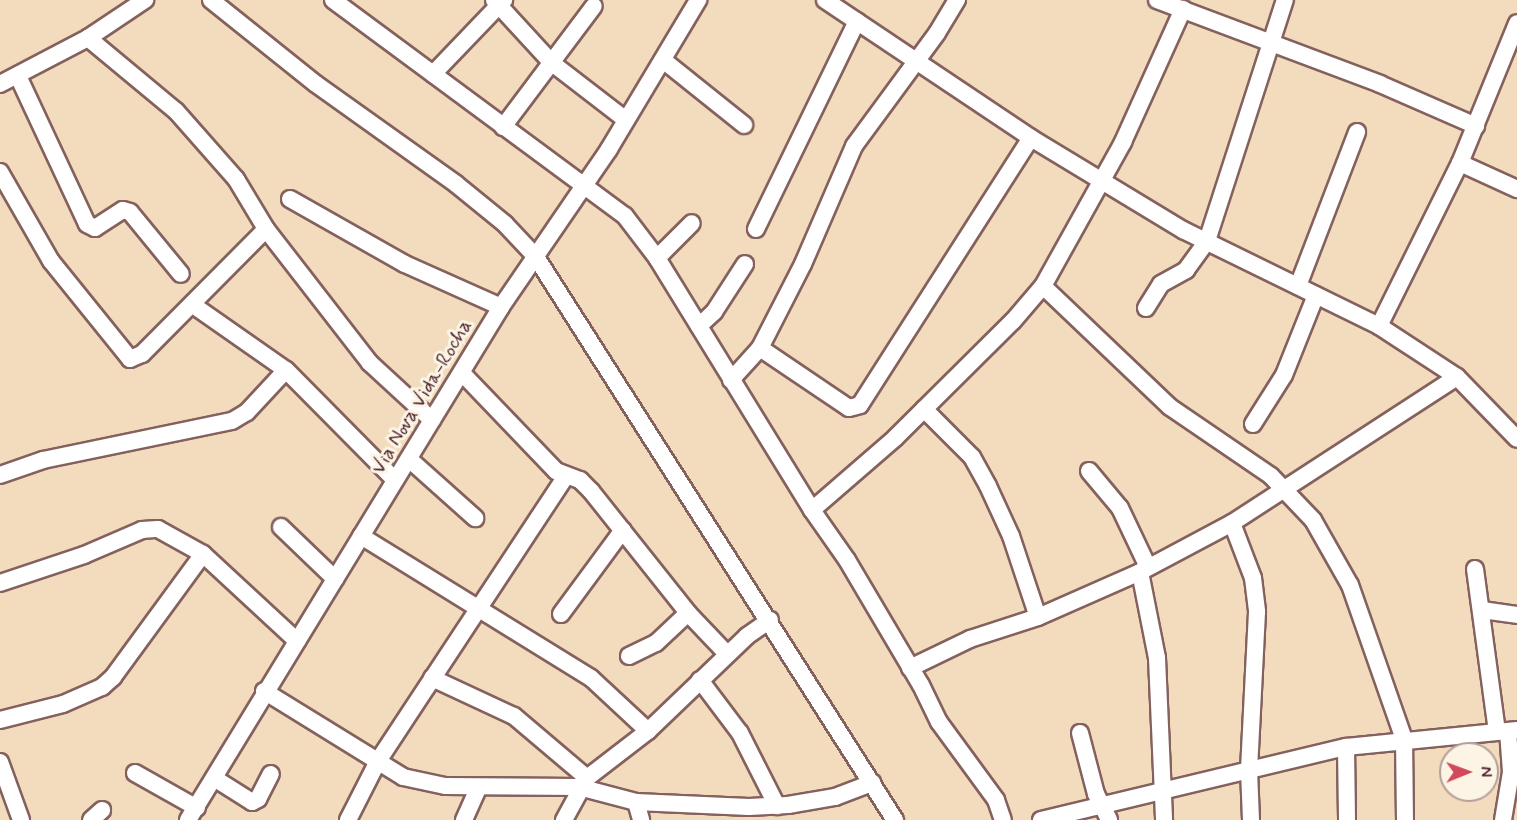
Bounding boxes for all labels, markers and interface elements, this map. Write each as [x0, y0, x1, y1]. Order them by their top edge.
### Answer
street label: Via Nova Vida-Rocha [367, 316, 477, 478]
north arrow [1439, 742, 1499, 802]
text: N [1475, 766, 1496, 777]

